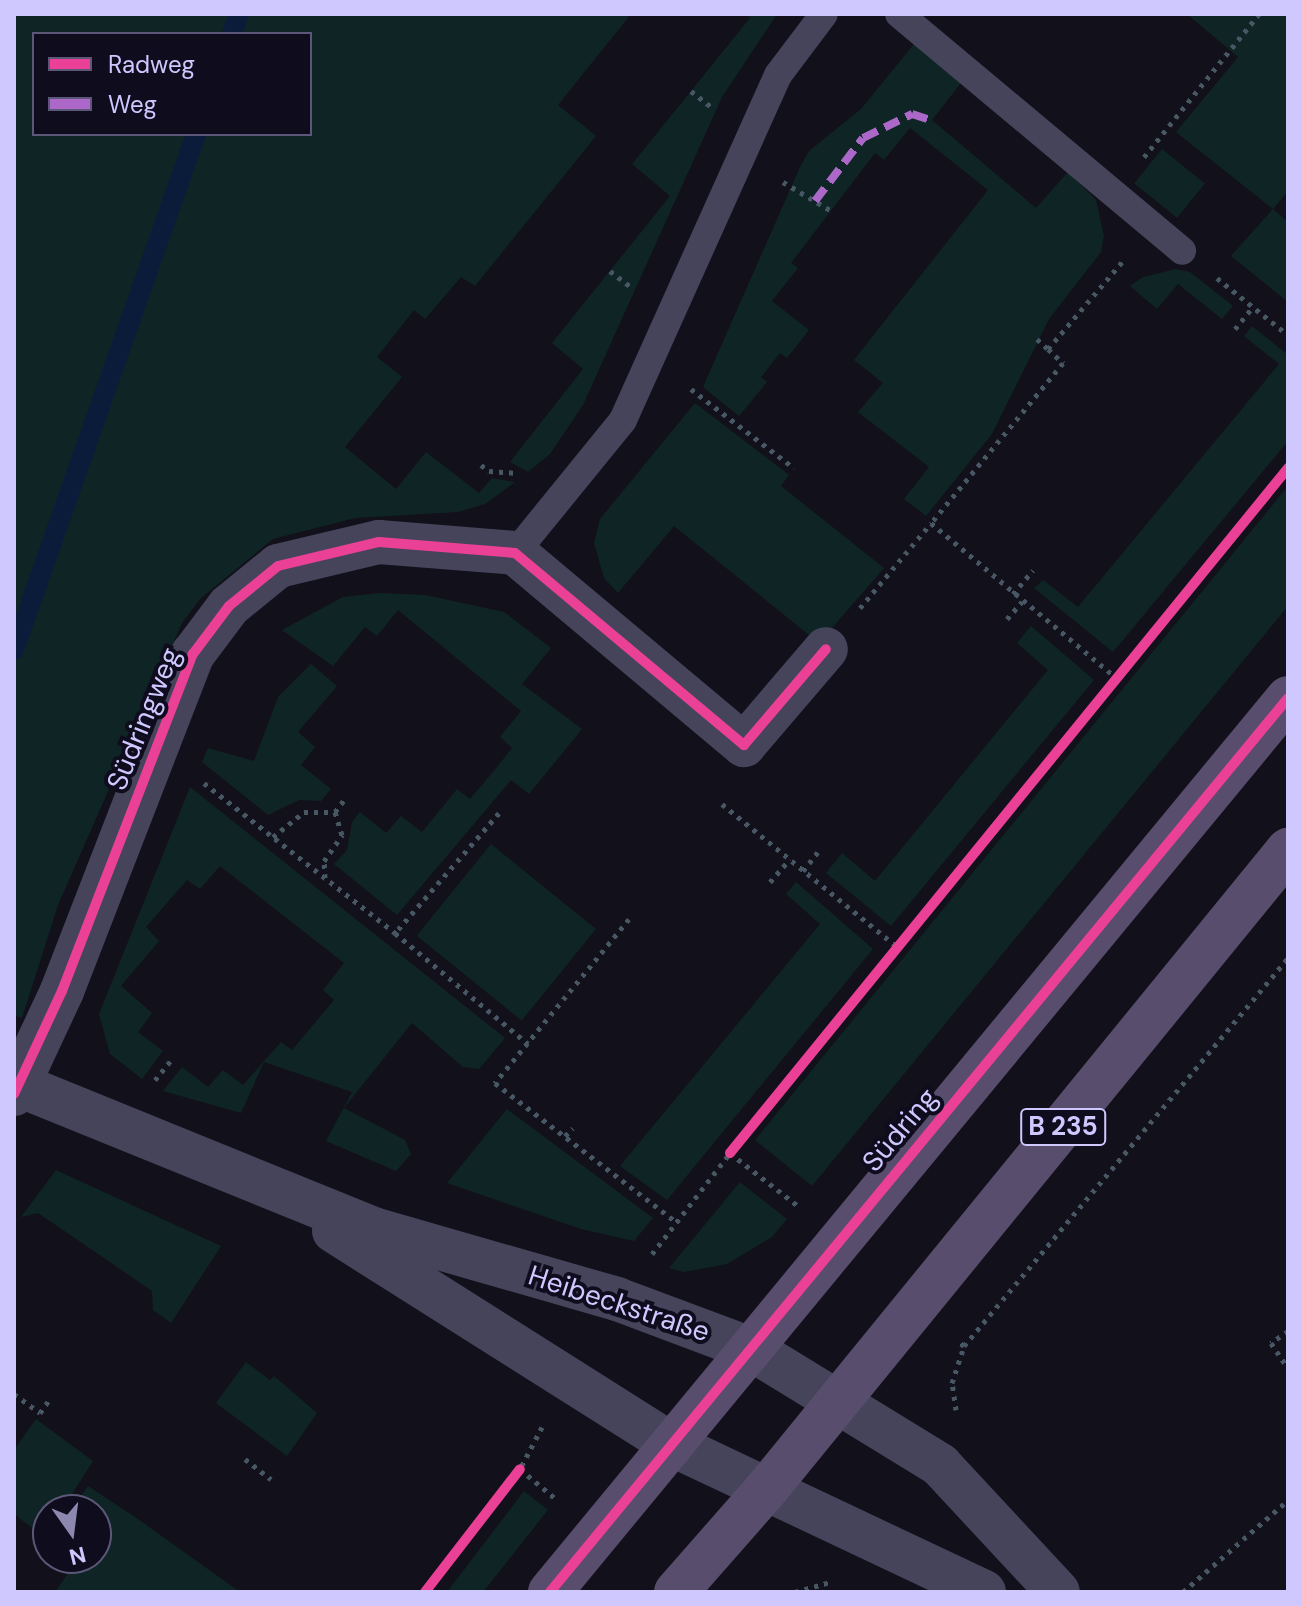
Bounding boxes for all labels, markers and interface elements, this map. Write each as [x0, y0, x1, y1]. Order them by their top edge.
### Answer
legend [32, 32, 312, 136]
text: Radweg [108, 49, 195, 80]
text: Weg [108, 89, 157, 120]
street label: Südringweg [100, 643, 188, 795]
street label: Südring [855, 1081, 945, 1179]
road number: B 235 [1019, 1105, 1107, 1149]
street label: Heibeckstraße [524, 1259, 714, 1349]
north arrow [32, 1494, 112, 1574]
text: N [66, 1540, 89, 1572]

